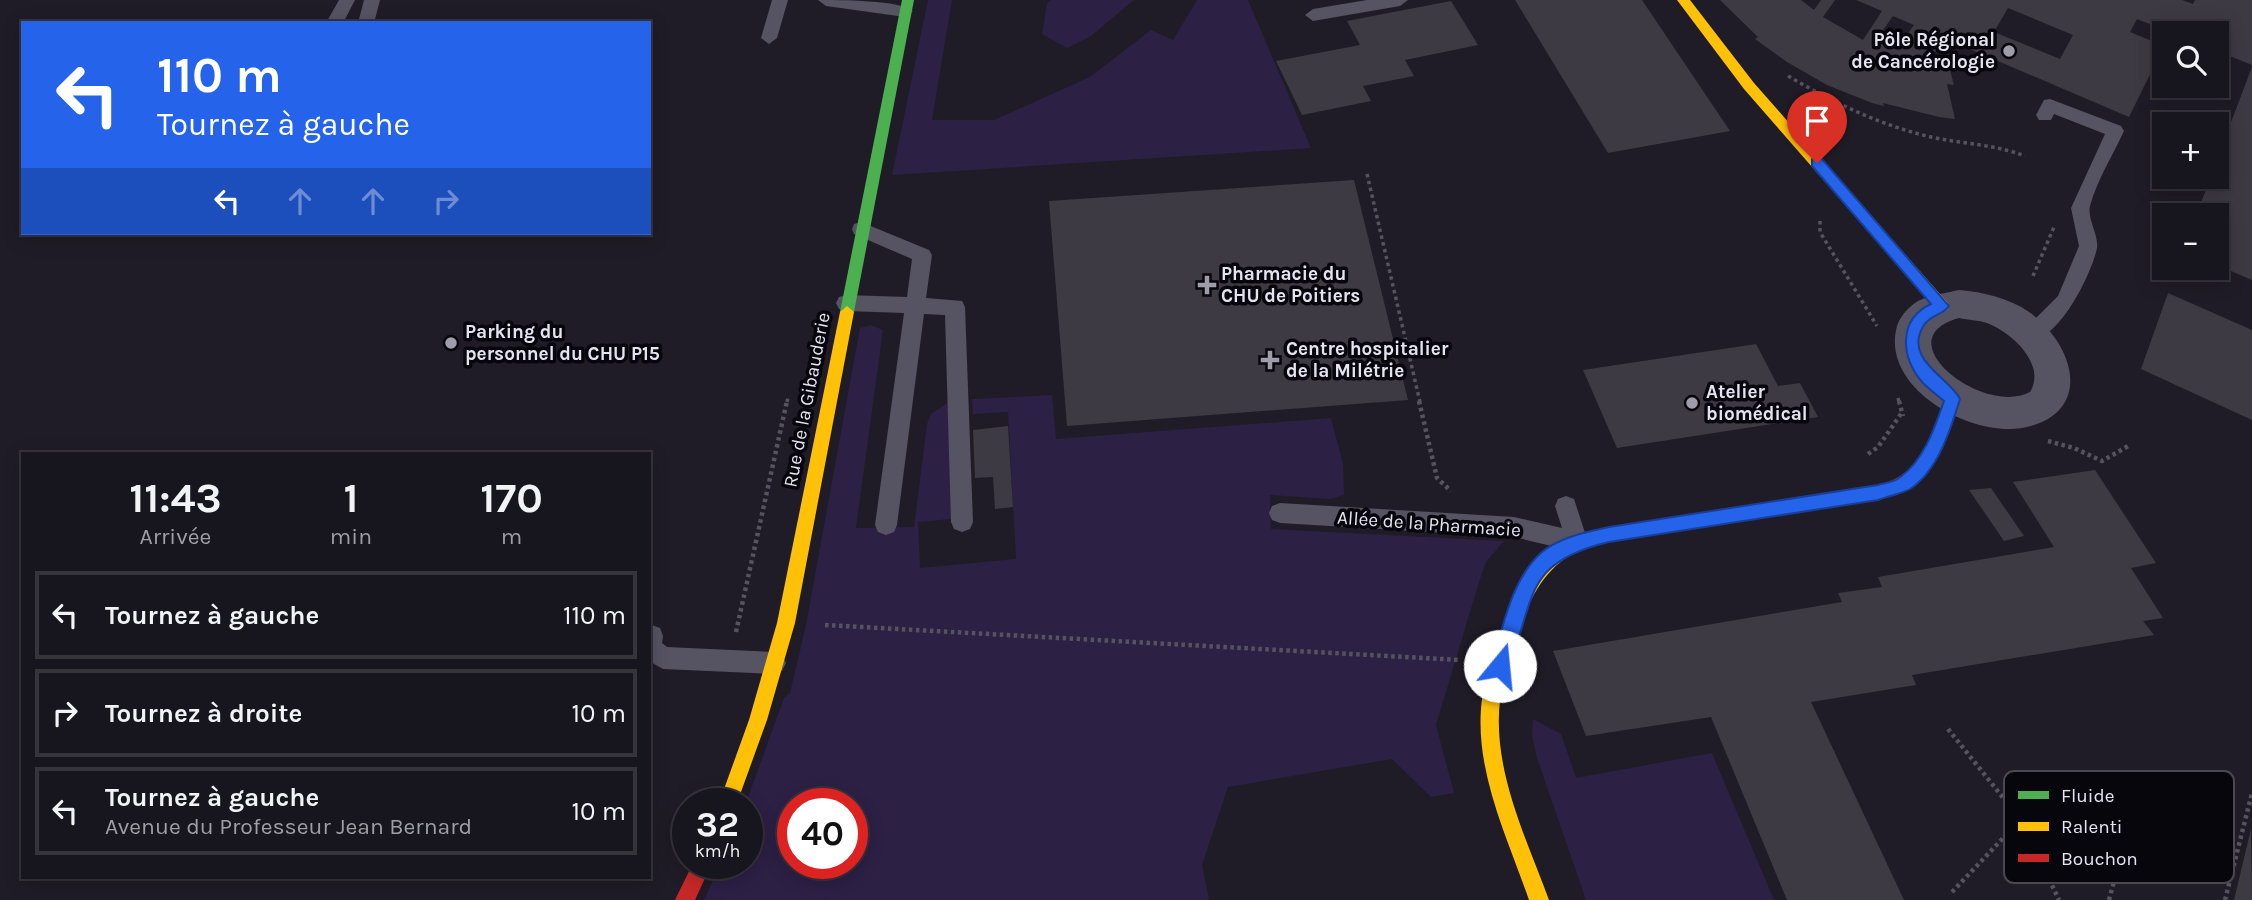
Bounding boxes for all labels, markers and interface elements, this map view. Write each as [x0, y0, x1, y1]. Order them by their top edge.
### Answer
map controls [2152, 21, 2229, 280]
button: search [2152, 21, 2229, 98]
place label: Pôle Régional de Cancérologie [1851, 29, 1995, 73]
marker: Pôle Régional de Cancérologie [2001, 43, 2017, 59]
text: 110 m [157, 47, 282, 104]
icon: left [42, 49, 133, 140]
pin [1787, 91, 1847, 163]
icon: arrive [1798, 102, 1836, 140]
text: Tournez à gauche [157, 106, 410, 143]
button: + [2152, 112, 2229, 189]
icon: left [208, 182, 246, 220]
icon: ahead [281, 182, 319, 220]
icon: ahead [354, 182, 392, 220]
icon: right [427, 182, 465, 220]
button: − [2152, 203, 2229, 280]
place label: Pharmacie du CHU de Poitiers [1221, 263, 1360, 307]
marker: Pharmacie du CHU de Poitiers [1199, 277, 1215, 293]
street label: Rue de la Gibauderie [779, 311, 835, 489]
place label: Parking du personnel du CHU P15 [465, 321, 660, 365]
marker: Parking du personnel du CHU P15 [443, 335, 459, 351]
place label: Centre hospitalier de la Milétrie [1286, 338, 1449, 382]
marker: Centre hospitalier de la Milétrie [1260, 350, 1280, 370]
place label: Atelier biomédical [1706, 381, 1808, 425]
marker: Atelier biomédical [1684, 395, 1700, 411]
text: 11:43 [129, 473, 222, 523]
text: 1 [343, 473, 358, 523]
text: 170 [480, 473, 543, 523]
street label: Allée de la Pharmacie [1336, 507, 1522, 541]
text: Arrivée [139, 523, 211, 550]
text: min [330, 523, 372, 550]
text: m [501, 523, 522, 550]
icon: left [46, 596, 84, 634]
text: Tournez à gauche [105, 600, 319, 631]
text: 110 m [563, 600, 626, 631]
position arrow [1463, 629, 1537, 703]
icon: right [46, 694, 84, 732]
text: Tournez à droite [105, 698, 302, 729]
text: 10 m [571, 698, 626, 729]
legend [2004, 771, 2234, 883]
text: Tournez à gauche [105, 782, 319, 813]
text: Fluide [2061, 785, 2114, 807]
speed limit sign: 40 [777, 788, 868, 879]
icon: left [46, 792, 84, 830]
text: 10 m [571, 796, 626, 827]
text: 32 [696, 804, 739, 845]
text: Avenue du Professeur Jean Bernard [105, 813, 472, 840]
text: Ralenti [2061, 816, 2122, 838]
text: km/h [695, 840, 740, 862]
text: Bouchon [2061, 848, 2138, 870]

